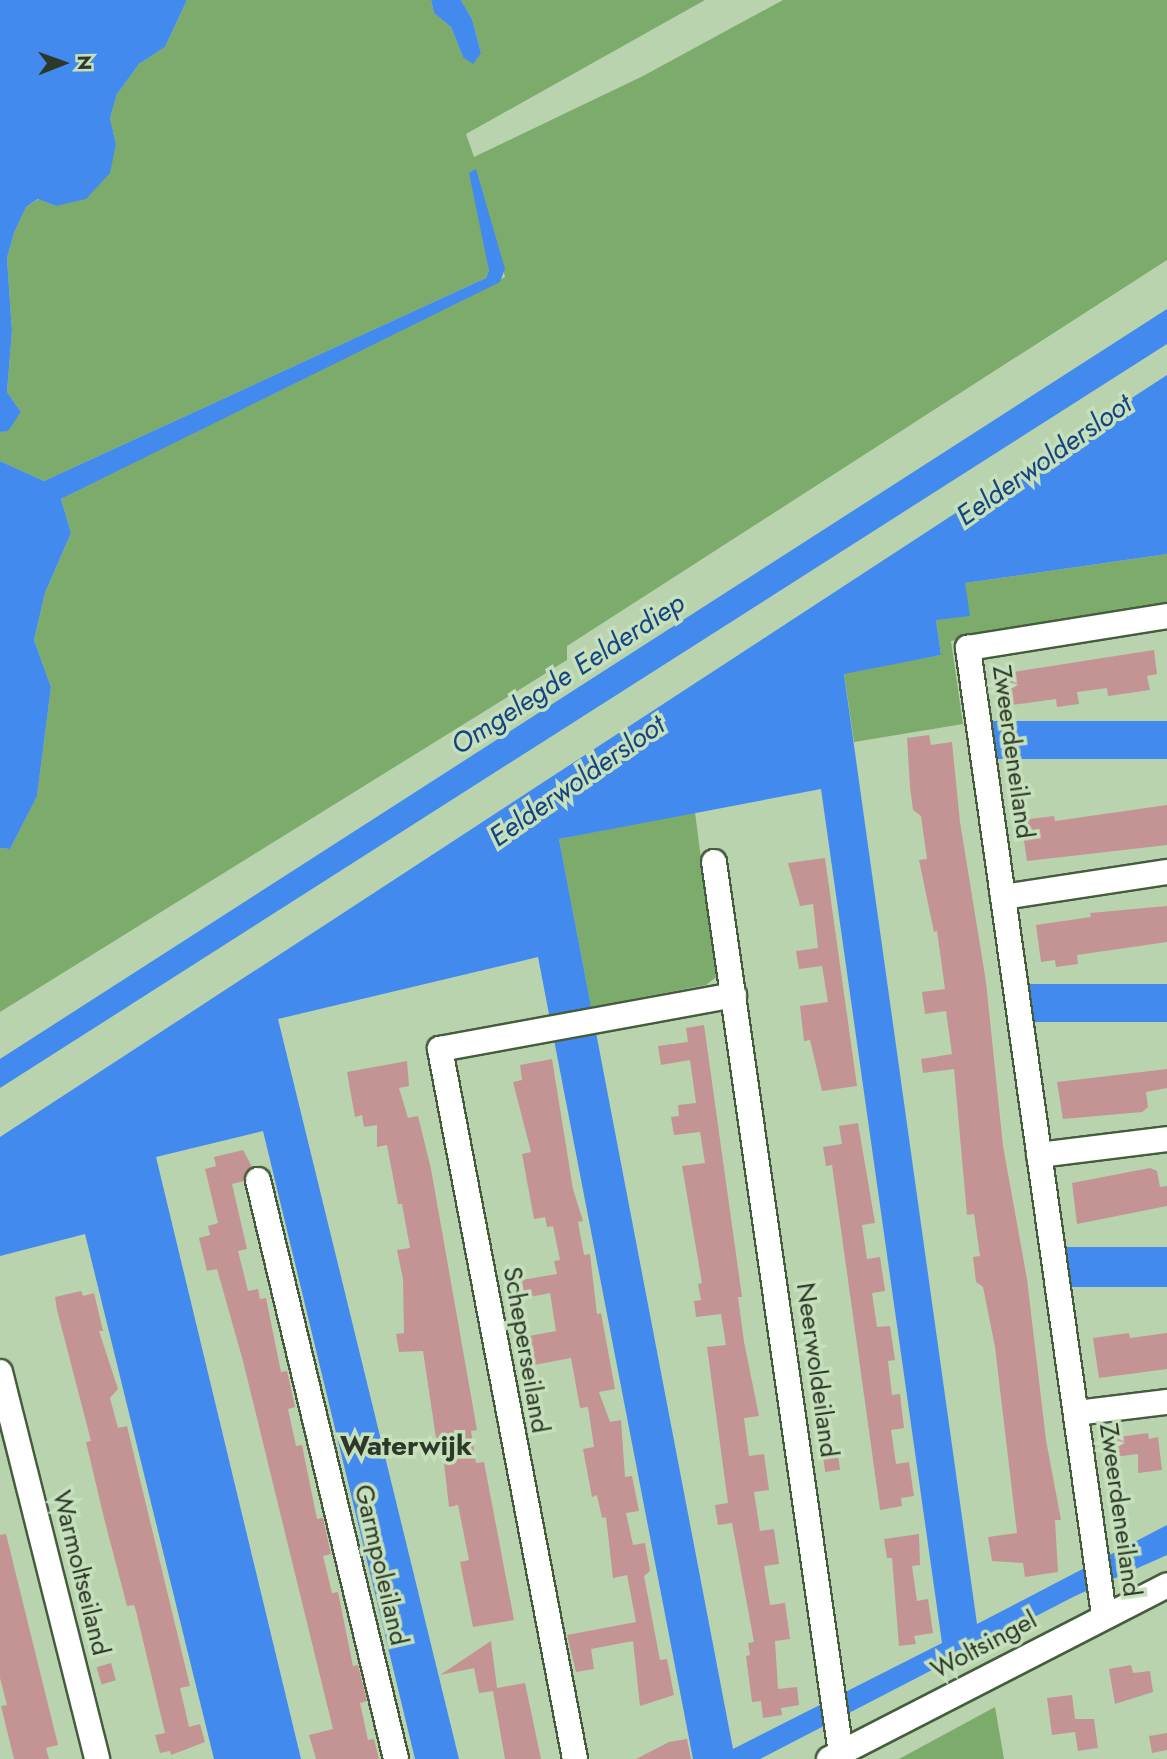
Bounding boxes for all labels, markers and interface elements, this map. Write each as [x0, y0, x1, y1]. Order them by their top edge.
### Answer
north arrow [28, 28, 98, 98]
text: N [71, 55, 98, 70]
water label: Eelderwoldersloot [950, 387, 1138, 533]
water label: Omgelegde Eelderdiep [445, 586, 691, 762]
street label: Zweerdeneiland [985, 663, 1041, 841]
water label: Eelderwoldersloot [483, 708, 671, 854]
street label: Scheperseiland [496, 1264, 556, 1436]
street label: Neerwoldeiland [789, 1281, 845, 1459]
street label: Zweerdeneiland [1092, 1421, 1148, 1599]
district label: Waterwijk [340, 1429, 472, 1463]
street label: Garmpoleiland [347, 1482, 415, 1648]
street label: Warmoltseiland [45, 1487, 117, 1659]
street label: Woltsingel [926, 1604, 1042, 1686]

